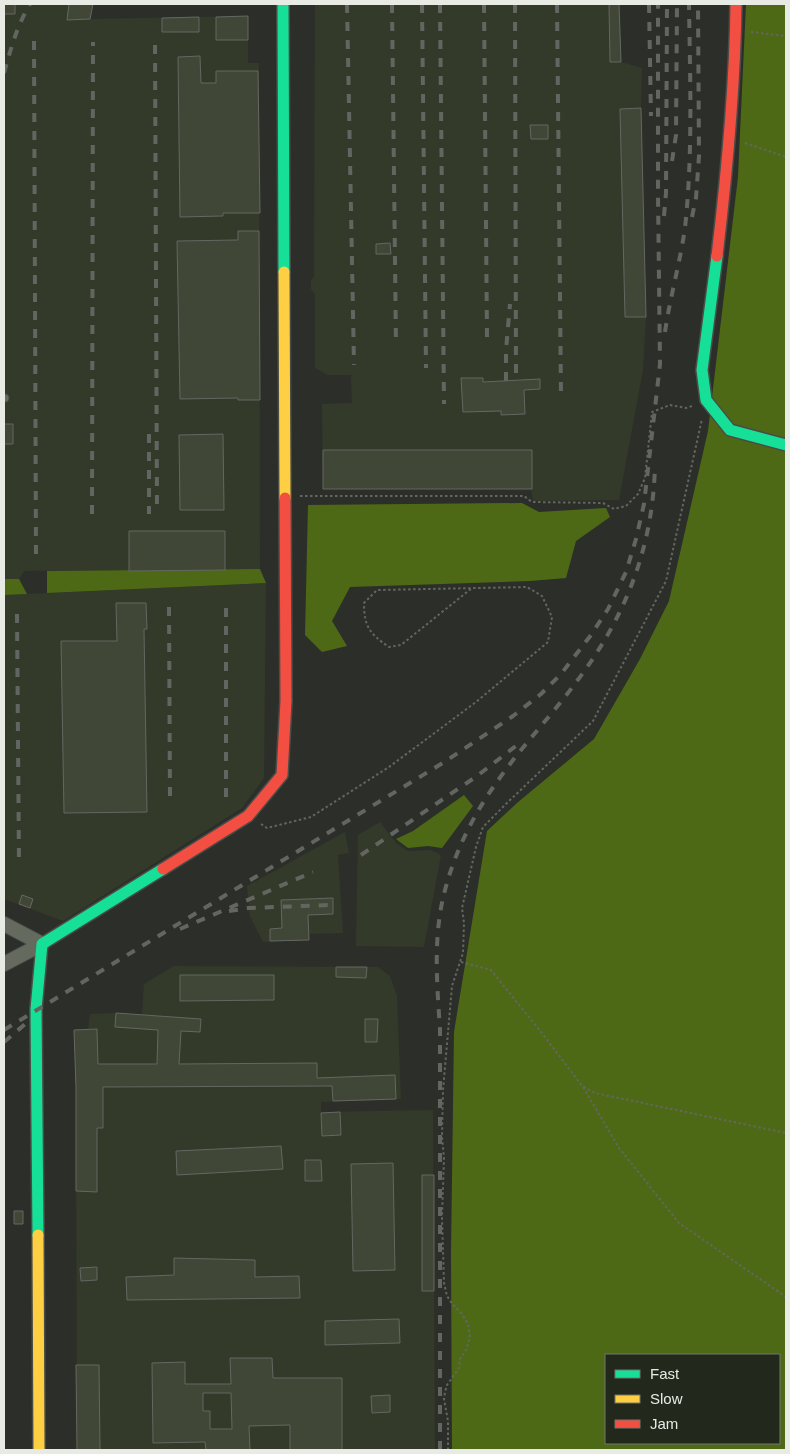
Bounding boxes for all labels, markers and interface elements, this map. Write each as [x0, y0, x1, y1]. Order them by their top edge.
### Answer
legend [605, 1354, 780, 1444]
text: Fast [650, 1365, 680, 1382]
text: Slow [650, 1390, 683, 1407]
text: Jam [650, 1415, 678, 1432]

